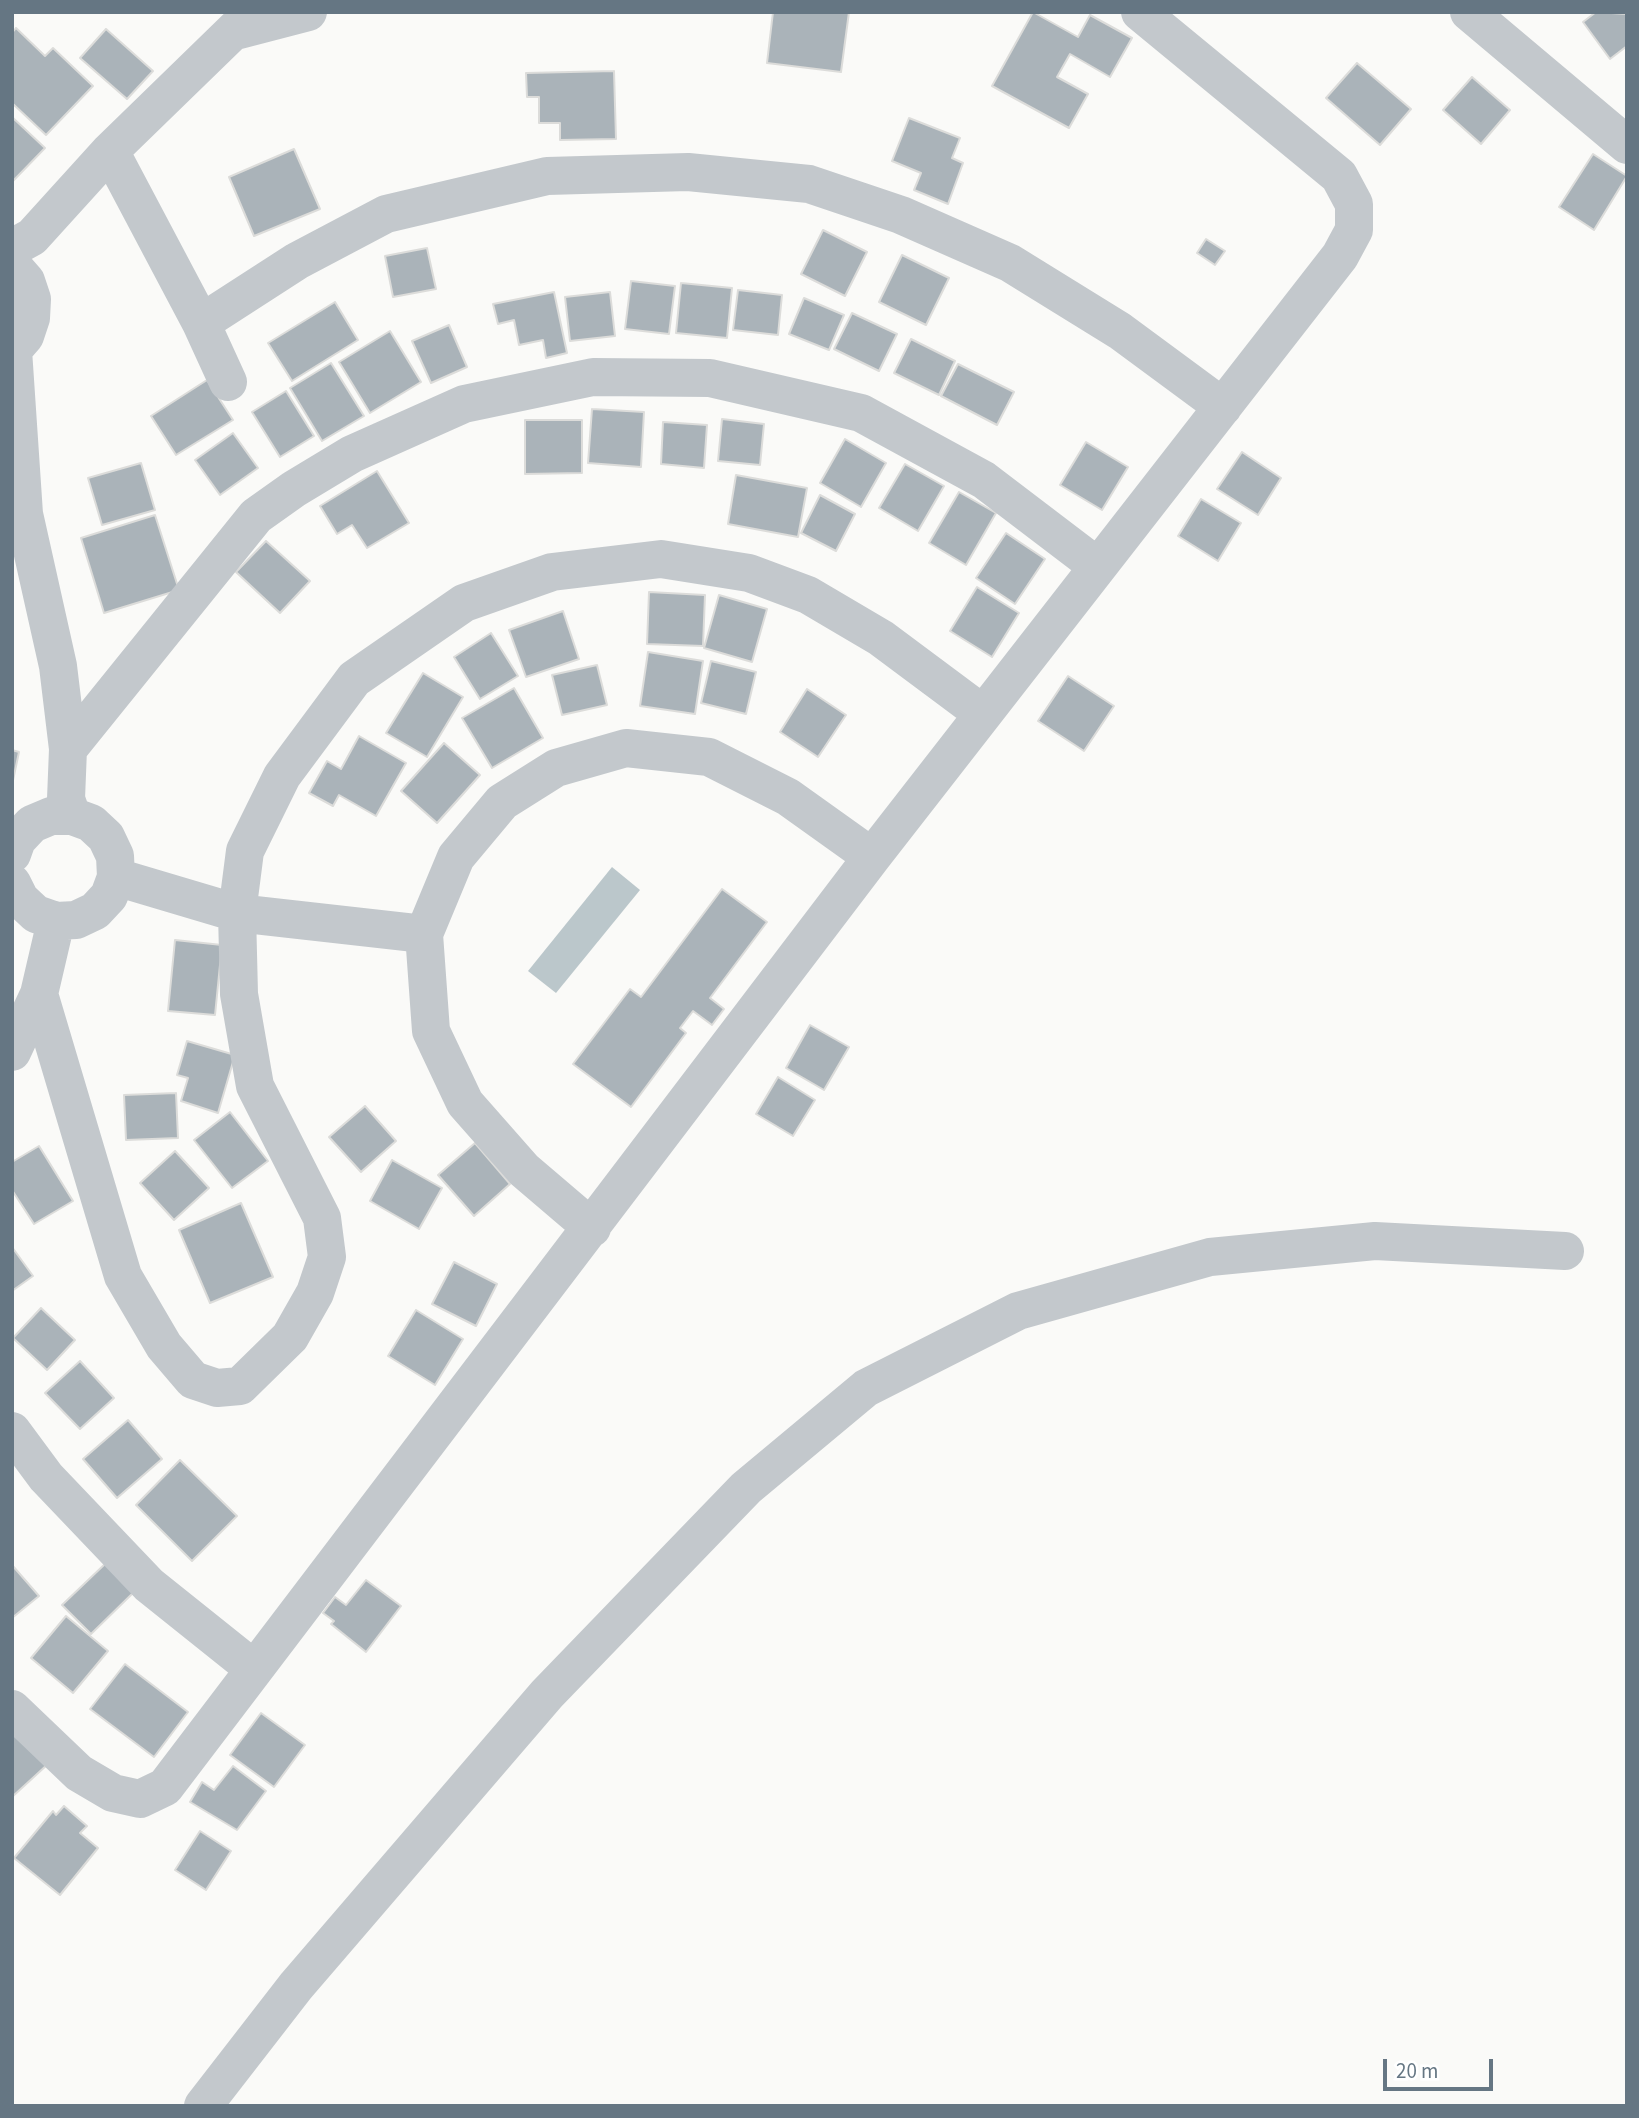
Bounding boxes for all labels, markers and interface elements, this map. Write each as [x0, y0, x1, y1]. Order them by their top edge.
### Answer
scale bar [1387, 2044, 1497, 2088]
text: 20 m [1396, 2056, 1438, 2086]

